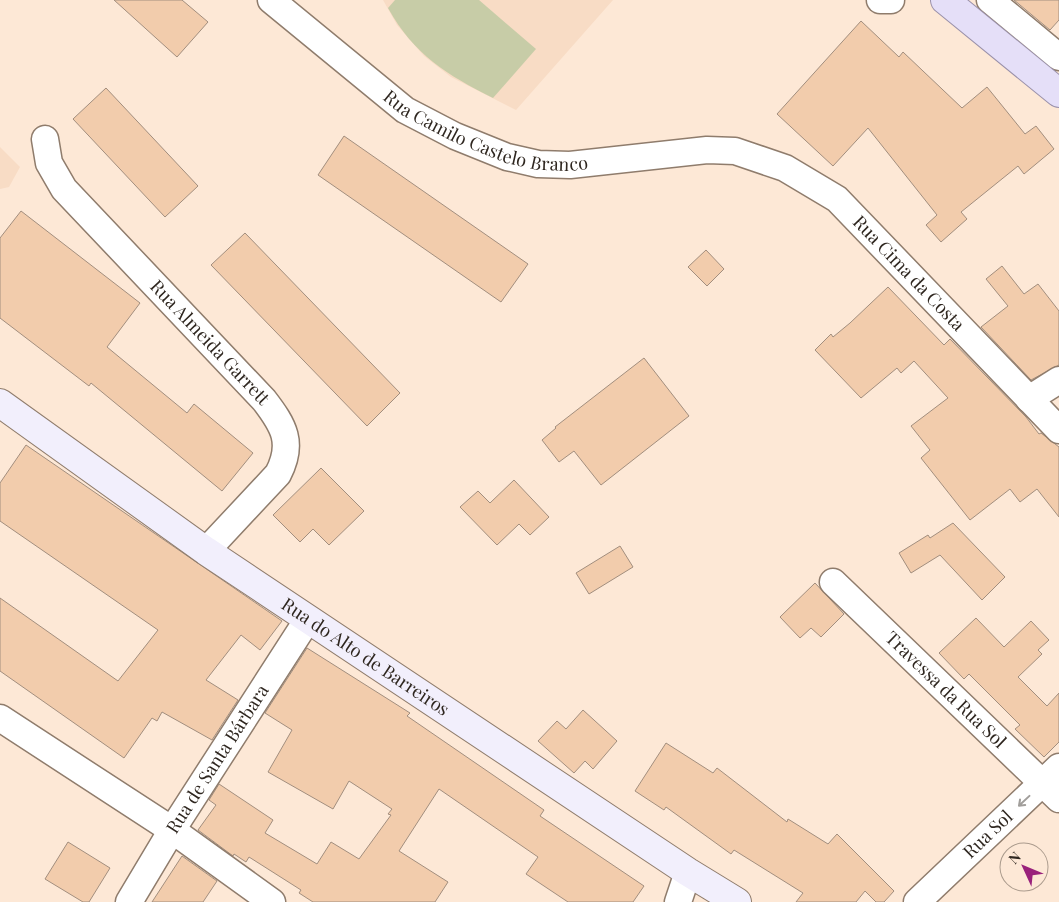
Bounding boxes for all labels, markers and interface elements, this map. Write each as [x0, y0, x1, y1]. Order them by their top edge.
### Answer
street label: Rua Camilo Castelo Branco [379, 84, 589, 176]
street label: Rua Cima da Costa [848, 210, 970, 336]
street label: Rua Almeida Garrett [145, 274, 276, 410]
street label: Rua do Alto de Barreiros [277, 592, 454, 721]
street label: Travessa da Rua Sol [881, 626, 1012, 753]
street label: Rua de Santa Bárbara [160, 680, 274, 838]
one-way arrow [1018, 795, 1030, 807]
street label: Rua Sol [957, 804, 1017, 863]
north arrow [999, 842, 1049, 892]
text: N [1004, 847, 1025, 868]

